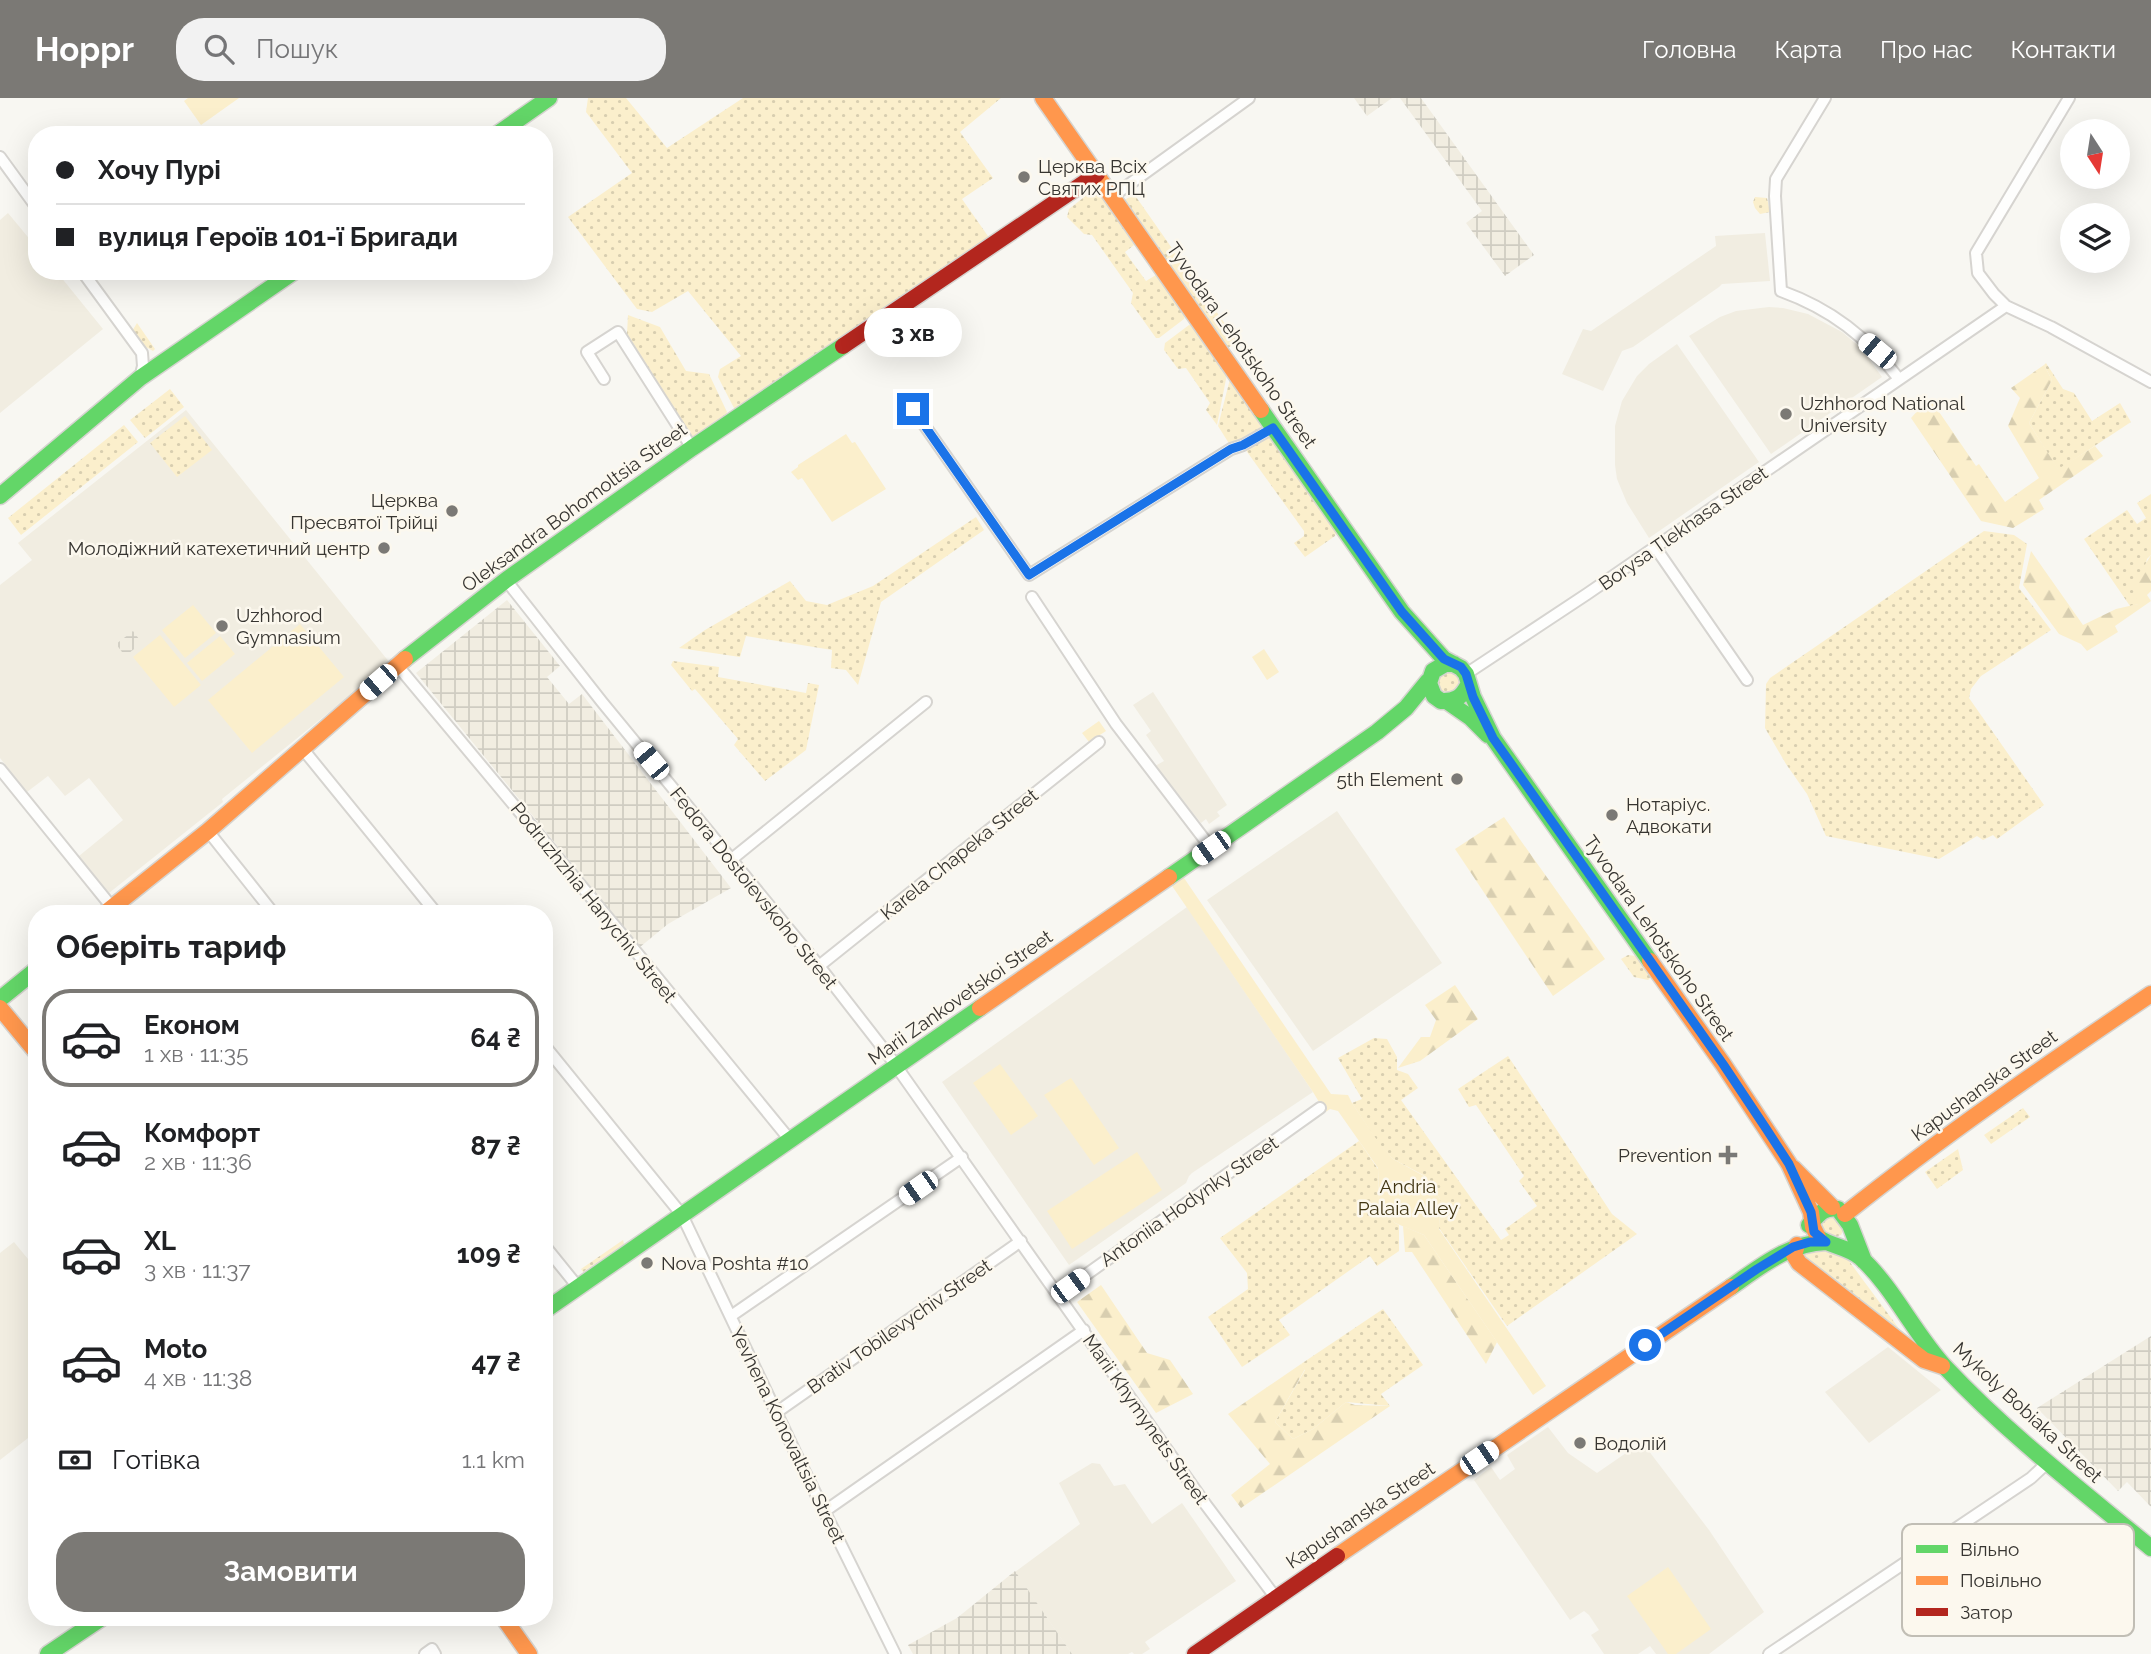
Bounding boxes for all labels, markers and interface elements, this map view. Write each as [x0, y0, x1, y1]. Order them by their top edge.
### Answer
search box [176, 18, 666, 81]
text: Hoppr [35, 30, 134, 69]
icon: search [200, 30, 238, 68]
text: Пошук [256, 34, 338, 64]
text: Головна [1642, 35, 1736, 64]
text: Карта [1774, 35, 1842, 64]
text: Про нас [1880, 35, 1973, 64]
text: Контакти [2011, 35, 2116, 64]
north arrow [2060, 119, 2130, 189]
map controls [2060, 119, 2130, 273]
text: Хочу Пурі [98, 155, 221, 185]
place label: Церква Всіх Святих РПЦ [1038, 155, 1147, 199]
marker: Церква Всіх Святих РПЦ [1016, 169, 1032, 185]
button: layers [2060, 203, 2130, 273]
text: вулиця Героїв 101-ї Бригади [98, 222, 458, 252]
street label: Tyvodara Lehotskoho Street [1162, 238, 1322, 453]
callout: 3 хв [864, 308, 962, 356]
text: 3 хв [891, 319, 935, 346]
car [1855, 329, 1900, 373]
place label: Uzhhorod National University [1800, 392, 1965, 436]
route end [897, 393, 929, 425]
marker: Uzhhorod National University [1778, 406, 1794, 422]
street label: Oleksandra Bohomoltsia Street [457, 418, 691, 596]
street label: Borysa Tlekhasa Street [1594, 461, 1772, 595]
place label: Церква Пресвятої Трійці [290, 489, 438, 533]
marker: Церква Пресвятої Трійці [444, 503, 460, 519]
place label: Молодіжний катехетичний центр [68, 537, 370, 559]
marker: Молодіжний катехетичний центр [376, 540, 392, 556]
place label: Uzhhorod Gymnasium [236, 604, 341, 648]
marker: Uzhhorod Gymnasium [214, 618, 230, 634]
car [356, 660, 401, 704]
car [630, 738, 673, 784]
place label: 5th Element [1337, 768, 1444, 790]
marker: 5th Element [1449, 771, 1465, 787]
street label: Fedora Dostoievskoho Street [666, 783, 843, 994]
street label: Karela Chapeka Street [876, 783, 1042, 924]
place label: Нотаріус. Адвокати [1626, 793, 1712, 837]
street label: Podruzhzhia Hanychiv Street [507, 798, 682, 1007]
marker: Нотаріус. Адвокати [1604, 807, 1620, 823]
car [1188, 827, 1235, 869]
street label: Tyvodara Lehotskoho Street [1579, 831, 1739, 1046]
street label: Marii Zankovetskoi Street [864, 925, 1057, 1069]
text: Оберіть тариф [56, 928, 286, 965]
icon: car [60, 1007, 123, 1070]
text: Економ [144, 1010, 240, 1040]
text: 64 ₴ [470, 1023, 521, 1053]
street label: Kapushanska Street [1907, 1024, 2062, 1145]
text: 1 хв · 11:35 [144, 1040, 249, 1067]
icon: car [60, 1115, 123, 1178]
text: Комфорт [144, 1118, 260, 1148]
text: 87 ₴ [471, 1131, 521, 1161]
street label: Antoniia Hodynky Street [1096, 1131, 1283, 1271]
place label: Prevention [1618, 1144, 1712, 1166]
marker: Prevention [1718, 1145, 1738, 1165]
text: 2 хв · 11:36 [144, 1148, 252, 1175]
car [895, 1167, 942, 1209]
park label: Andria Palaia Alley [1358, 1175, 1458, 1219]
icon: car [60, 1223, 123, 1286]
text: XL [144, 1226, 176, 1256]
text: 109 ₴ [457, 1239, 521, 1269]
place label: Nova Poshta #10 [661, 1252, 809, 1274]
street label: Brativ Tobilevychiv Street [803, 1254, 996, 1398]
marker: Nova Poshta #10 [639, 1255, 655, 1271]
text: 3 хв · 11:37 [144, 1256, 251, 1283]
car [1047, 1265, 1094, 1307]
street label: Yevhena Konovaltsia Street [726, 1323, 850, 1547]
route start [1629, 1329, 1661, 1361]
street label: Marii Khymynets Street [1079, 1330, 1214, 1509]
icon: car [60, 1331, 123, 1394]
text: Moto [144, 1334, 207, 1364]
street label: Mykoly Bobiaka Street [1949, 1337, 2107, 1487]
text: 47 ₴ [471, 1347, 521, 1377]
text: 4 хв · 11:38 [144, 1364, 252, 1391]
place label: Водолій [1594, 1432, 1667, 1454]
marker: Водолій [1572, 1435, 1588, 1451]
car [1456, 1438, 1503, 1478]
icon: cash [56, 1441, 94, 1479]
text: Готівка [112, 1445, 201, 1475]
text: 1.1 km [462, 1446, 525, 1473]
street label: Kapushanska Street [1282, 1457, 1439, 1573]
legend [1902, 1524, 2134, 1636]
button: Замовити [56, 1532, 525, 1612]
text: Вільно [1960, 1538, 2019, 1560]
text: Повільно [1960, 1569, 2042, 1591]
text: Затор [1960, 1601, 2013, 1623]

